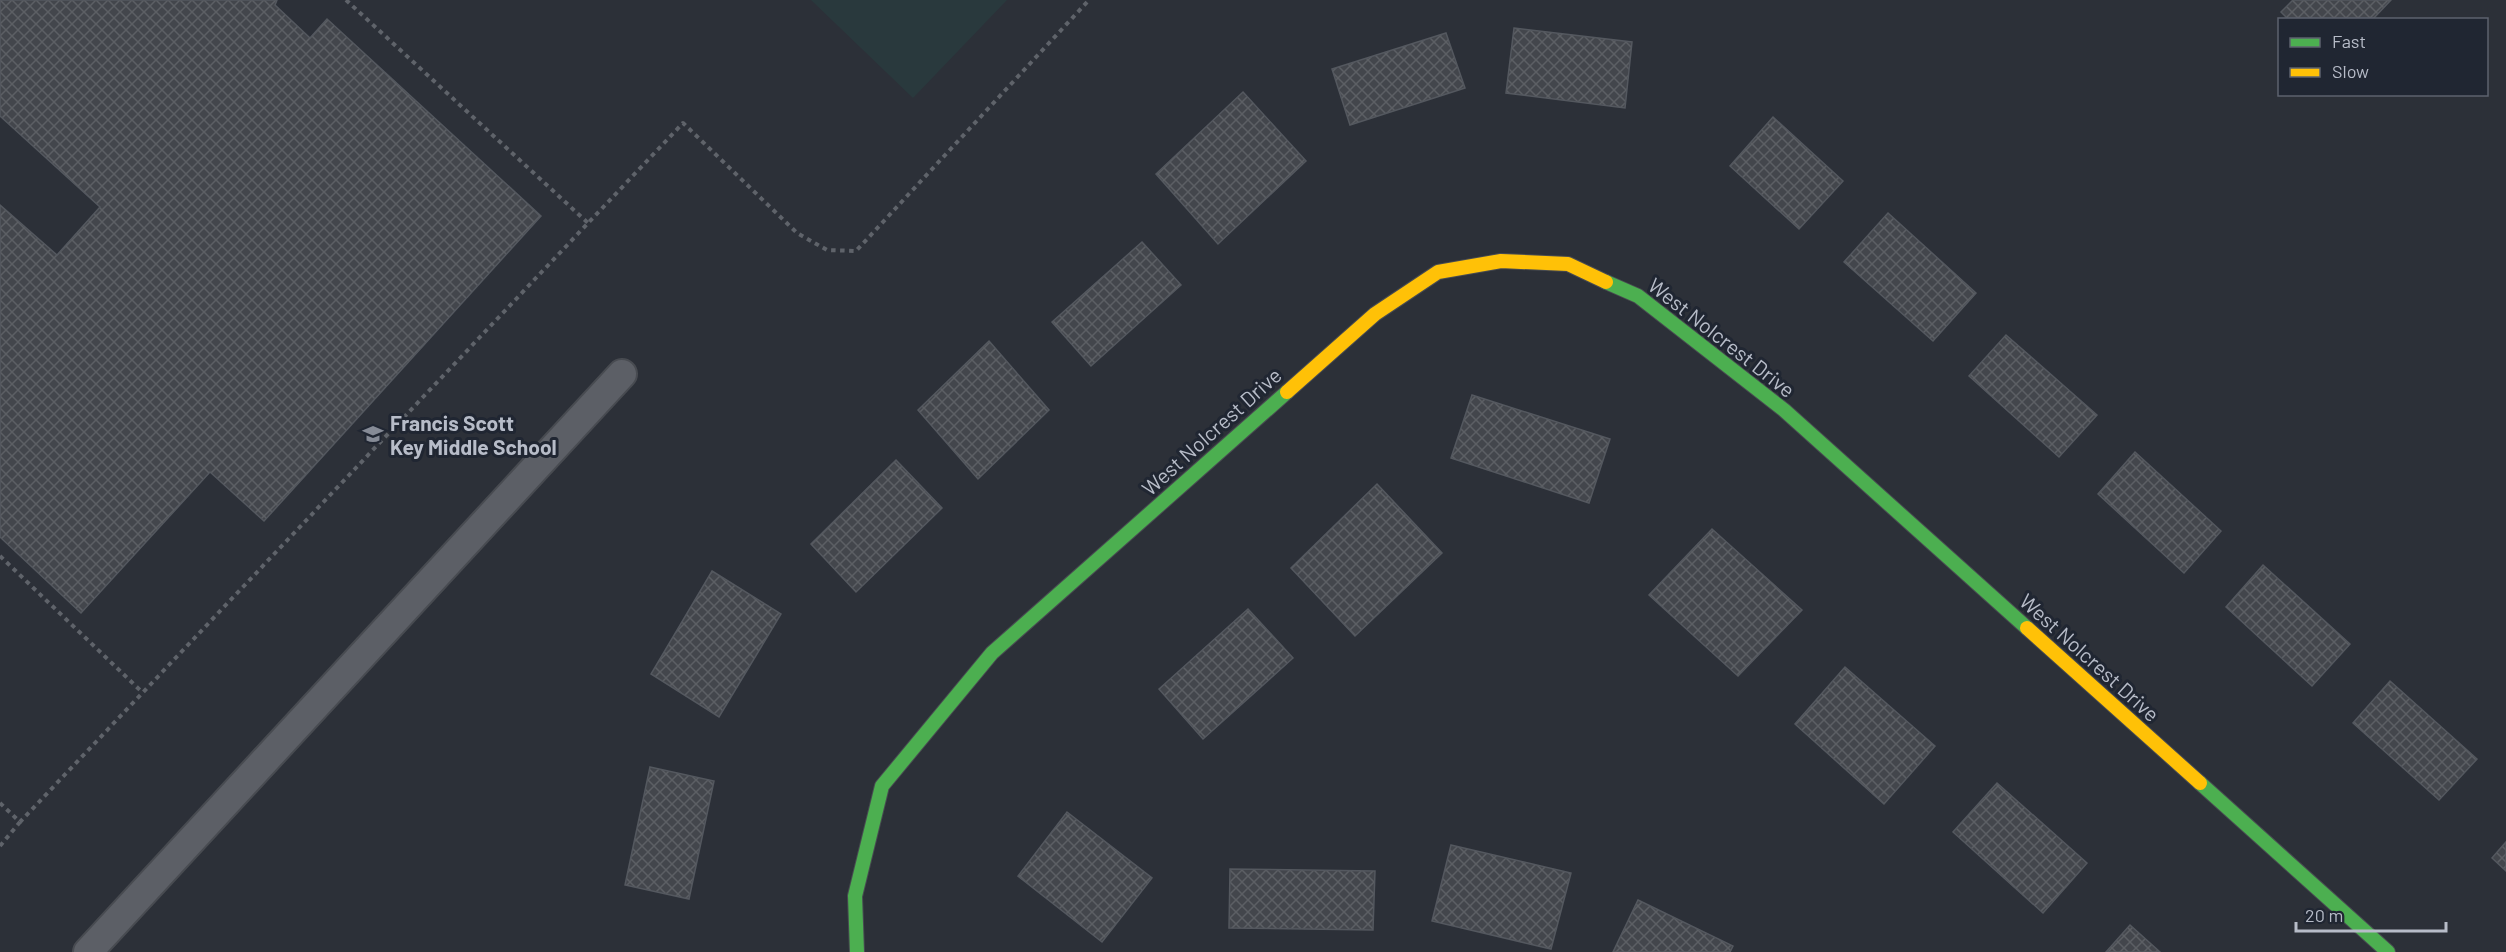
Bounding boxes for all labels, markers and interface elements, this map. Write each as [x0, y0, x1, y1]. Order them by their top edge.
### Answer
legend [2278, 18, 2488, 96]
text: Fast [2332, 30, 2366, 52]
text: Slow [2332, 60, 2369, 82]
street label: West Nolcrest Drive [1644, 272, 1800, 402]
street label: West Nolcrest Drive [1136, 362, 1286, 500]
place label: Francis Scott Key Middle School [390, 410, 557, 459]
school or university icon: Francis Scott Key Middle School [361, 422, 385, 446]
street label: West Nolcrest Drive [2015, 588, 2165, 726]
scale bar [2296, 895, 2446, 933]
text: 20 m [2305, 904, 2343, 926]

